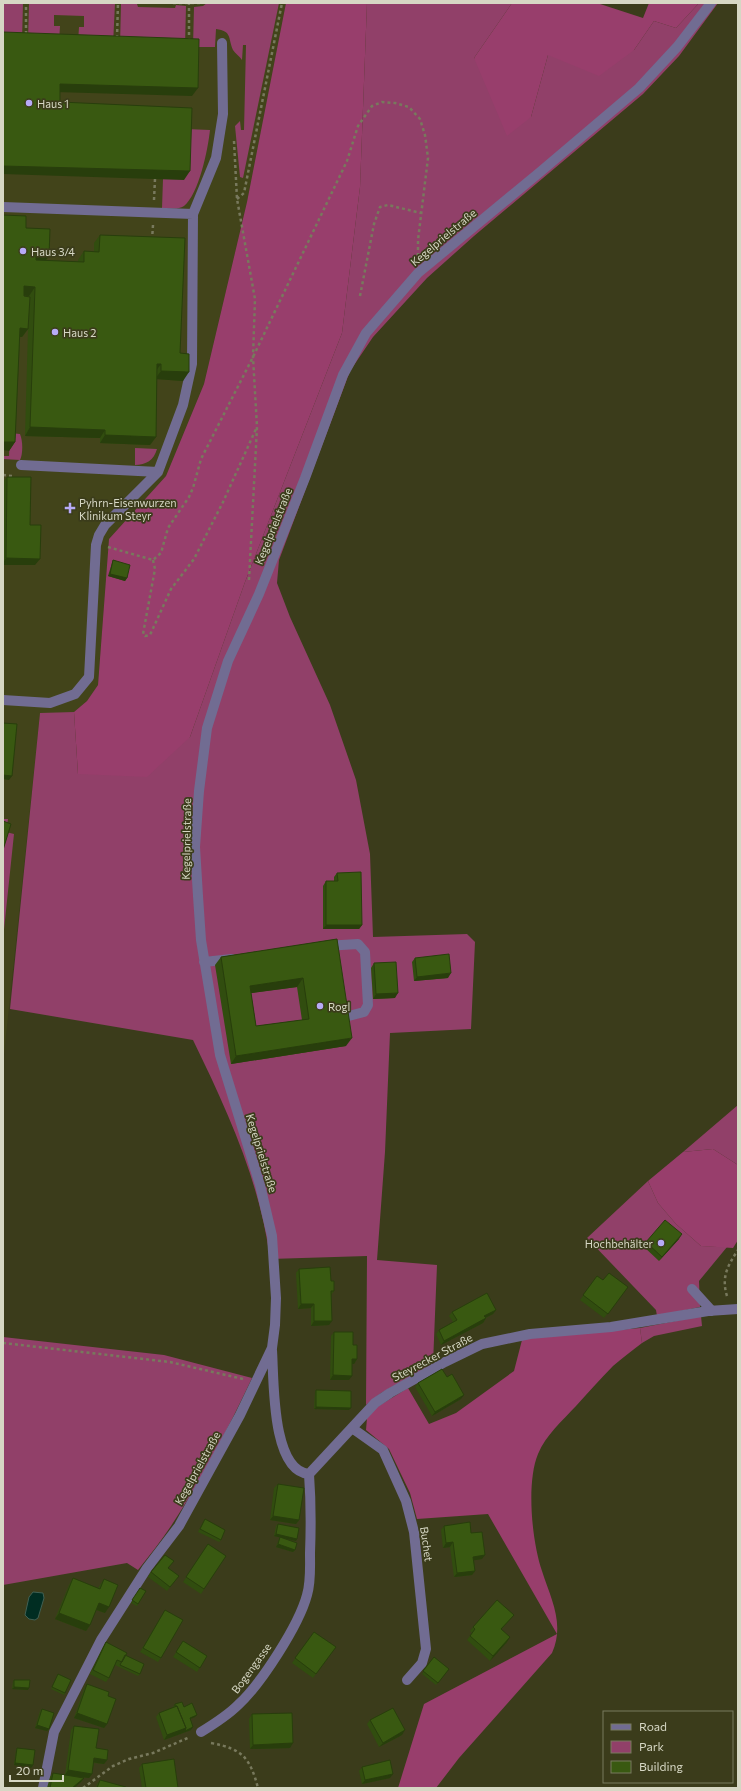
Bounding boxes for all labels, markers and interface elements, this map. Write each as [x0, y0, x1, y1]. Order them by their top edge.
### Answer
place label: Haus 1 [37, 97, 69, 110]
marker: Haus 1 [24, 98, 34, 108]
street label: Kegelprielstraße [408, 206, 479, 268]
place label: Haus 3/4 [31, 245, 75, 258]
marker: Haus 3/4 [18, 246, 28, 256]
place label: Haus 2 [63, 326, 96, 339]
marker: Haus 2 [50, 327, 60, 337]
street label: Kegelprielstraße [252, 486, 294, 566]
place label: Pyhrn-Eisenwurzen Klinikum Steyr [79, 496, 177, 522]
marker: Pyhrn-Eisenwurzen Klinikum Steyr [64, 502, 76, 514]
street label: Kegelprielstraße [179, 798, 193, 880]
place label: Rogl [328, 1000, 350, 1013]
marker: Rogl [315, 1001, 325, 1011]
street label: Kegelprielstraße [244, 1112, 280, 1194]
place label: Hochbehälter [585, 1237, 654, 1250]
marker: Hochbehälter [656, 1238, 666, 1248]
street label: Steyrecker Straße [390, 1330, 474, 1384]
street label: Kegelprielstraße [172, 1429, 223, 1507]
street label: Buchet [418, 1526, 436, 1563]
street label: Bogengasse [228, 1640, 274, 1696]
legend [603, 1711, 733, 1783]
text: Road [639, 1719, 667, 1733]
text: Park [639, 1739, 665, 1753]
scale bar [10, 1757, 63, 1783]
text: Building [639, 1759, 683, 1773]
text: 20 m [16, 1763, 43, 1777]

